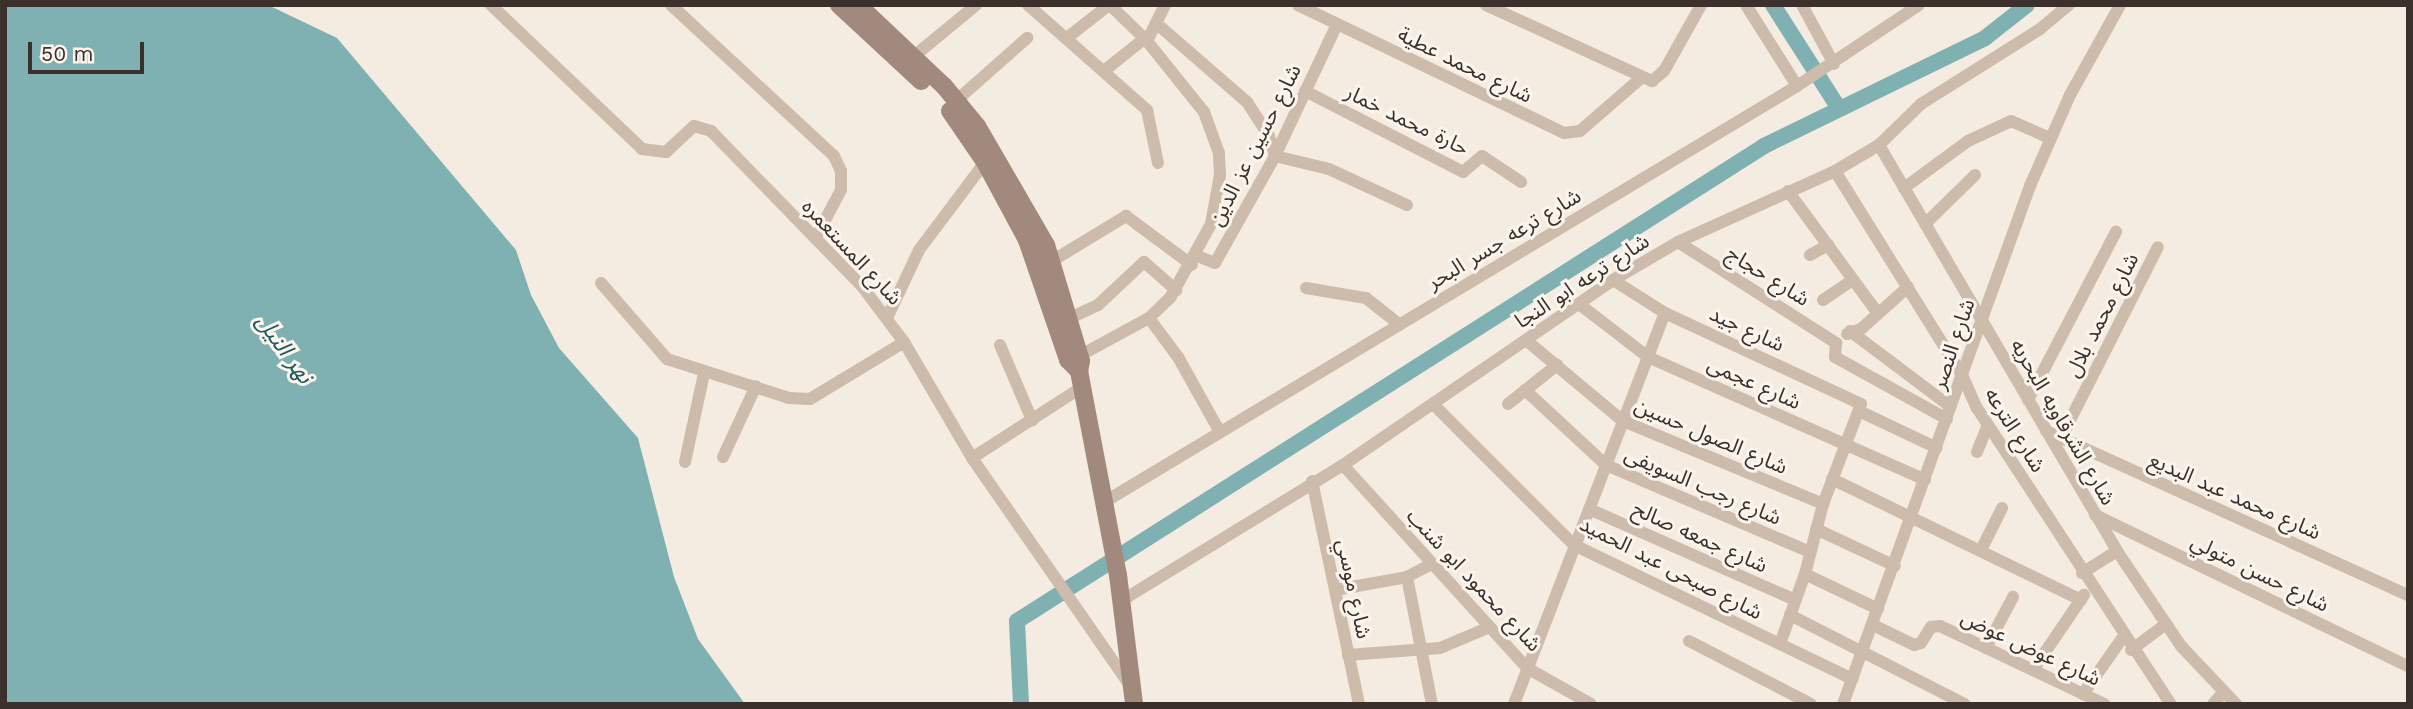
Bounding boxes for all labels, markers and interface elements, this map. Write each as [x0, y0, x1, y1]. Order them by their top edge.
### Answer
street label: شارع محمد عطية [1394, 22, 1536, 108]
scale bar [32, 28, 147, 72]
text: 50 m [41, 41, 93, 66]
street label: شارع حسين عز الدين [1203, 60, 1307, 230]
street label: حارة محمد خمار [1341, 79, 1473, 161]
street label: شارع ترعه جسر البحر [1422, 183, 1586, 295]
street label: شارع المستعمره [797, 194, 907, 310]
street label: شارع ترعه ابو النجا [1510, 228, 1654, 334]
street label: شارع حجاج [1722, 241, 1814, 311]
street label: شارع محمد بلال [2060, 249, 2144, 381]
street label: شارع النصر [1926, 295, 1980, 393]
street label: شارع جيد [1706, 301, 1788, 357]
water label: نهر النيل [250, 309, 318, 389]
street label: شارع الشرقاويه البحريه [2005, 334, 2121, 510]
street label: شارع عجمى [1703, 351, 1805, 415]
street label: شارع الترعه [1979, 383, 2051, 477]
street label: شارع الصول حسين [1631, 392, 1791, 480]
street label: شارع رجب السويفى [1621, 442, 1785, 530]
street label: شارع محمد عبد البديع [2145, 447, 2325, 545]
street label: شارع جمعه صالح [1629, 496, 1771, 578]
street label: شارع محمود ابو شنب [1401, 503, 1547, 657]
street label: شارع صبحى عبد الحميد [1576, 511, 1766, 625]
street label: شارع حسن متولي [2187, 529, 2333, 617]
street label: شارع موسي [1331, 537, 1377, 641]
street label: شارع عوض عوض [1957, 605, 2105, 691]

